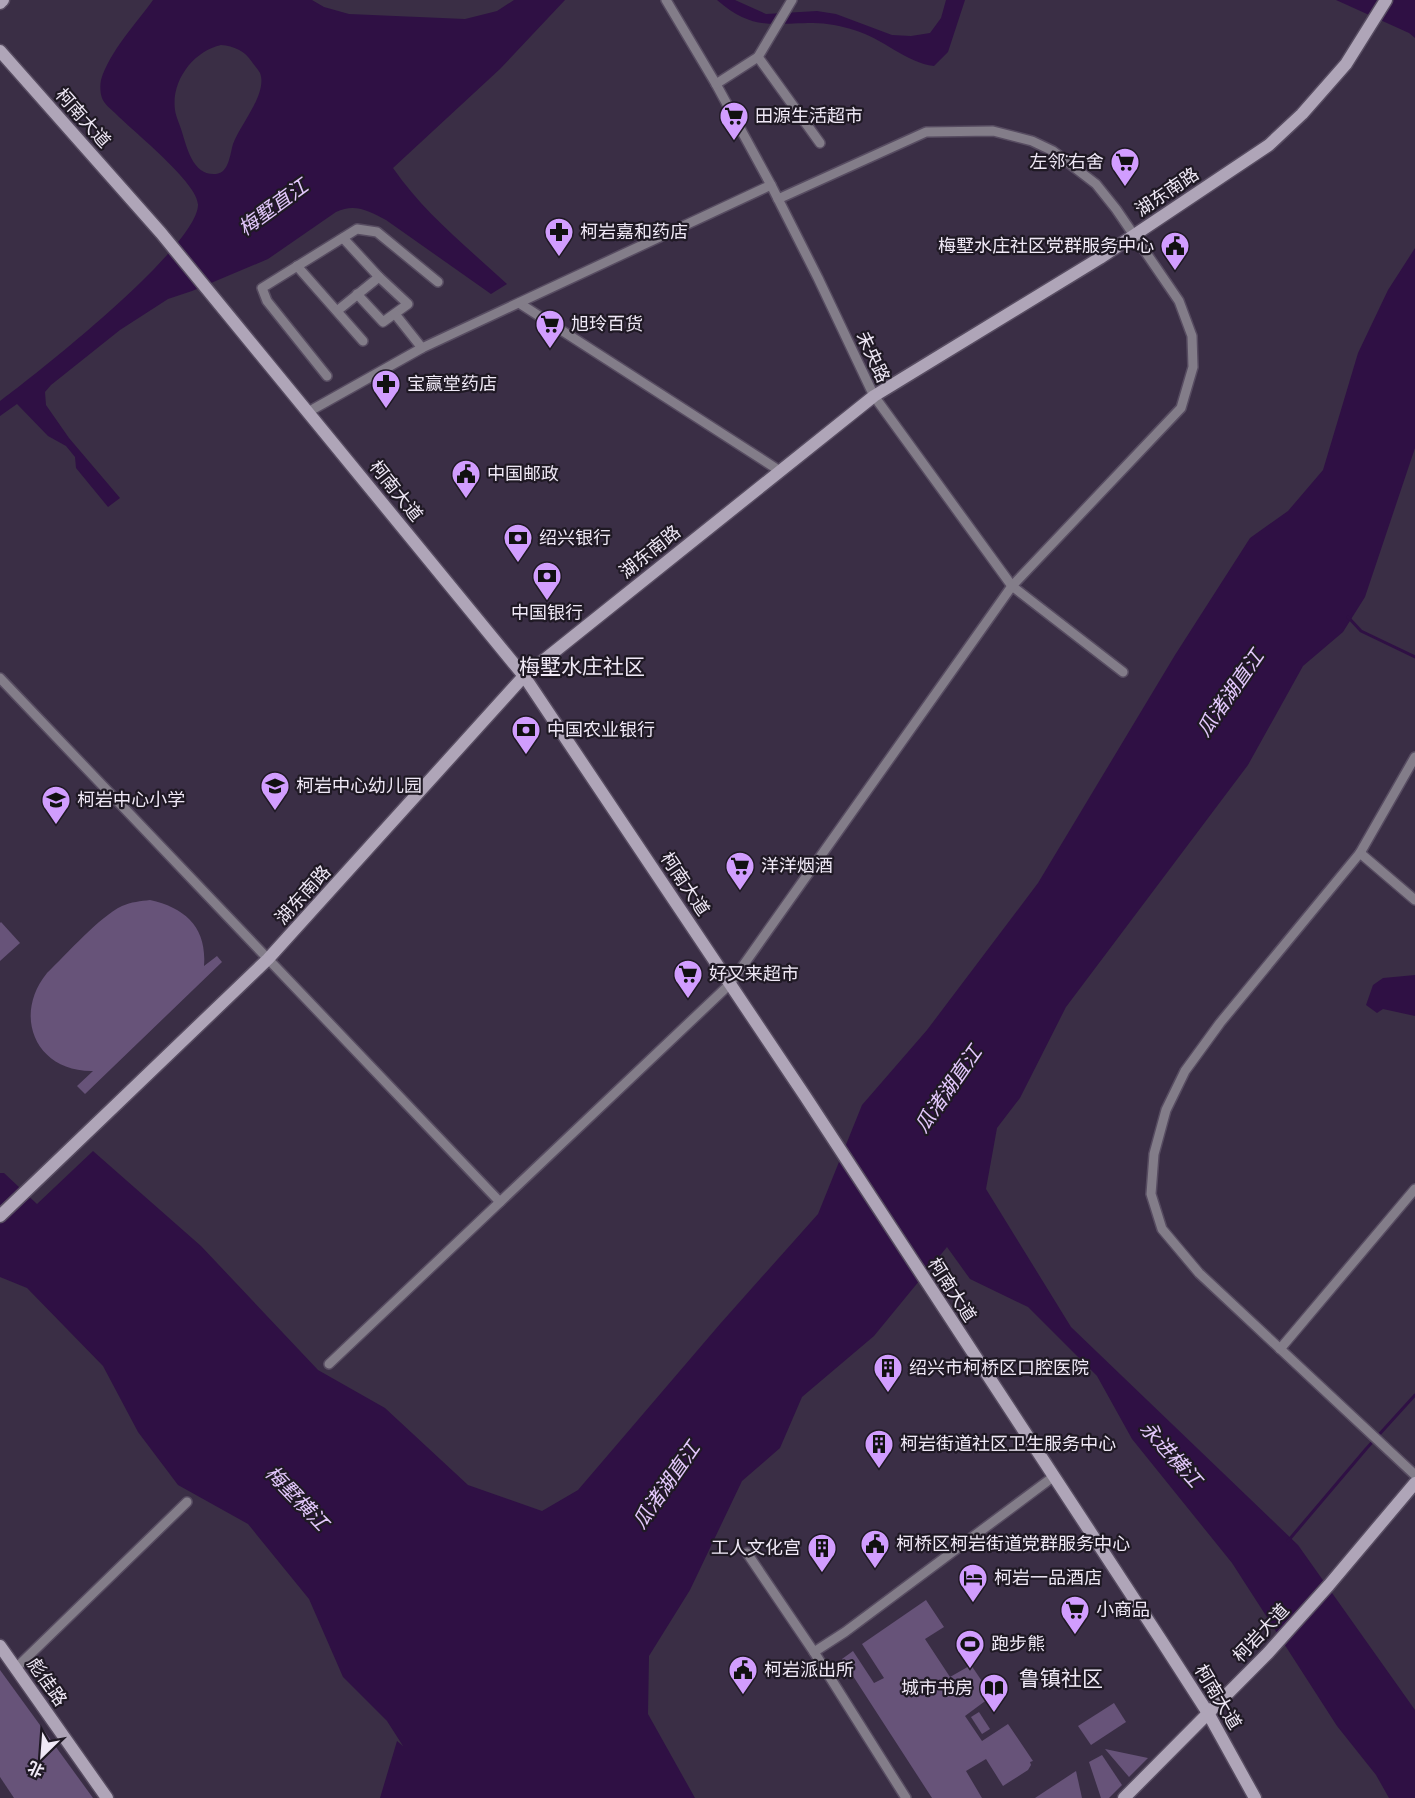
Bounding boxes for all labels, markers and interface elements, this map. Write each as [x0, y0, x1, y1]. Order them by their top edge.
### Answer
street label: 柯南大道 [50, 83, 117, 153]
supermarket icon: 田源生活超市 [718, 100, 750, 142]
place label: 田源生活超市 [755, 103, 863, 128]
supermarket icon: 左邻˙右舍 [1109, 146, 1141, 188]
place label: 左邻˙右舍 [1029, 149, 1104, 174]
street label: 湖东南路 [1130, 161, 1204, 222]
water label: 梅墅直江 [232, 171, 315, 242]
pharmacy icon: 柯岩嘉和药店 [543, 216, 575, 258]
place label: 柯岩嘉和药店 [580, 219, 688, 244]
public building icon: 梅墅水庄社区党群服务中心 [1159, 230, 1191, 272]
place label: 梅墅水庄社区党群服务中心 [938, 233, 1154, 258]
supermarket icon: 旭玲百货 [534, 308, 566, 350]
place label: 旭玲百货 [571, 311, 643, 336]
street label: 未央路 [851, 327, 896, 387]
pharmacy icon: 宝赢堂药店 [370, 368, 402, 410]
place label: 宝赢堂药店 [407, 371, 497, 396]
street label: 柯南大道 [364, 455, 429, 527]
public building icon: 中国邮政 [450, 458, 482, 500]
place label: 中国邮政 [487, 461, 559, 486]
street label: 湖东南路 [614, 519, 686, 584]
bank icon: 绍兴银行 [502, 522, 534, 564]
place label: 绍兴银行 [539, 525, 611, 550]
bank icon: 中国银行 [531, 560, 563, 602]
place label: 中国银行 [511, 600, 583, 625]
water label: 瓜渚湖直江 [1190, 642, 1271, 742]
district label: 梅墅水庄社区 [519, 652, 645, 681]
bank icon: 中国农业银行 [510, 714, 542, 756]
place label: 中国农业银行 [547, 717, 655, 742]
school or university icon: 柯岩中心幼儿园 [259, 770, 291, 812]
place label: 柯岩中心幼儿园 [296, 773, 422, 798]
school or university icon: 柯岩中心小学 [40, 784, 72, 826]
place label: 柯岩中心小学 [77, 787, 185, 812]
street label: 柯南大道 [655, 847, 716, 921]
supermarket icon: 洋洋烟酒 [724, 850, 756, 892]
place label: 洋洋烟酒 [761, 853, 833, 878]
street label: 湖东南路 [269, 860, 336, 930]
supermarket icon: 好又来超市 [672, 958, 704, 1000]
place label: 好又来超市 [709, 961, 799, 986]
water label: 瓜渚湖直江 [908, 1038, 989, 1138]
street label: 柯南大道 [922, 1253, 983, 1327]
building icon: 绍兴市柯桥区口腔医院 [872, 1352, 904, 1394]
place label: 绍兴市柯桥区口腔医院 [909, 1355, 1089, 1380]
water label: 永进横江 [1134, 1415, 1210, 1495]
building icon: 柯岩街道社区卫生服务中心 [863, 1428, 895, 1470]
place label: 柯岩街道社区卫生服务中心 [900, 1431, 1116, 1456]
water label: 瓜渚湖直江 [626, 1434, 707, 1534]
water label: 梅墅横江 [259, 1460, 336, 1538]
public building icon: 柯桥区柯岩街道党群服务中心 [859, 1528, 891, 1570]
place label: 柯桥区柯岩街道党群服务中心 [896, 1531, 1130, 1556]
building icon: 工人文化宫 [806, 1532, 838, 1574]
place label: 工人文化宫 [711, 1535, 801, 1560]
hotel icon: 柯岩一品酒店 [957, 1562, 989, 1604]
place label: 柯岩一品酒店 [994, 1565, 1102, 1590]
supermarket icon: 小商品 [1059, 1594, 1091, 1636]
place label: 小商品 [1096, 1597, 1150, 1622]
street label: 柯岩大道 [1227, 1598, 1294, 1668]
sports icon: 跑步熊 [954, 1628, 986, 1670]
place label: 跑步熊 [991, 1631, 1045, 1656]
street label: 彪佳路 [22, 1652, 73, 1711]
public building icon: 柯岩派出所 [727, 1654, 759, 1696]
place label: 柯岩派出所 [764, 1657, 854, 1682]
street label: 柯南大道 [1189, 1659, 1248, 1734]
district label: 鲁镇社区 [1019, 1664, 1103, 1693]
library icon: 城市书房 [978, 1672, 1010, 1714]
place label: 城市书房 [901, 1675, 973, 1700]
north arrow [12, 1726, 72, 1786]
text: 北 [24, 1755, 48, 1783]

